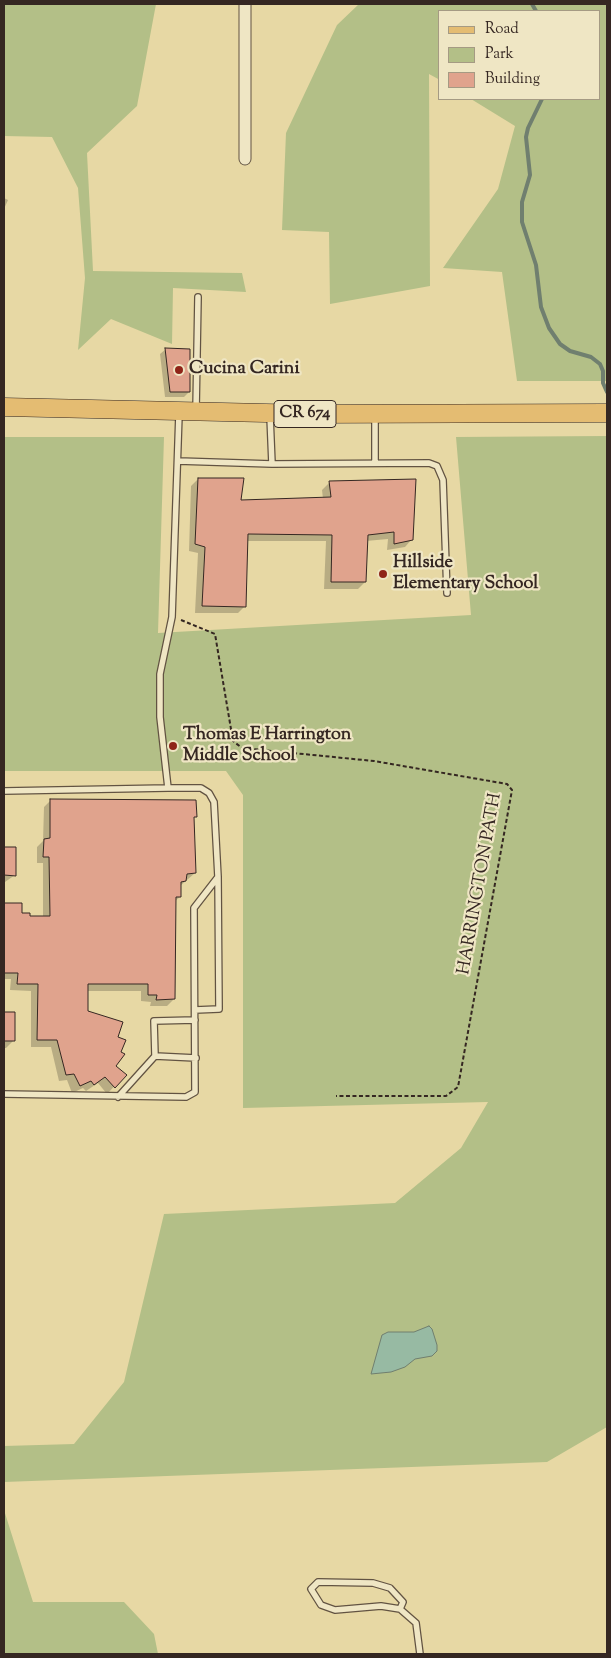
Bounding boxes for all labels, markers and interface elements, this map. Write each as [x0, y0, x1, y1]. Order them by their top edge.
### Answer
legend [438, 10, 601, 100]
text: Road [485, 19, 519, 40]
text: Park [485, 44, 514, 65]
text: Building [485, 69, 540, 90]
place label: Cucina Carini [189, 359, 300, 381]
marker: Cucina Carini [173, 364, 185, 376]
road number: CR 674 [274, 400, 336, 428]
place label: Hillside Elementary School [393, 553, 538, 596]
marker: Hillside Elementary School [377, 568, 389, 580]
place label: Thomas E Harrington Middle School [183, 725, 351, 768]
marker: Thomas E Harrington Middle School [167, 740, 179, 752]
street label: HARRINGTON PATH [454, 791, 508, 977]

